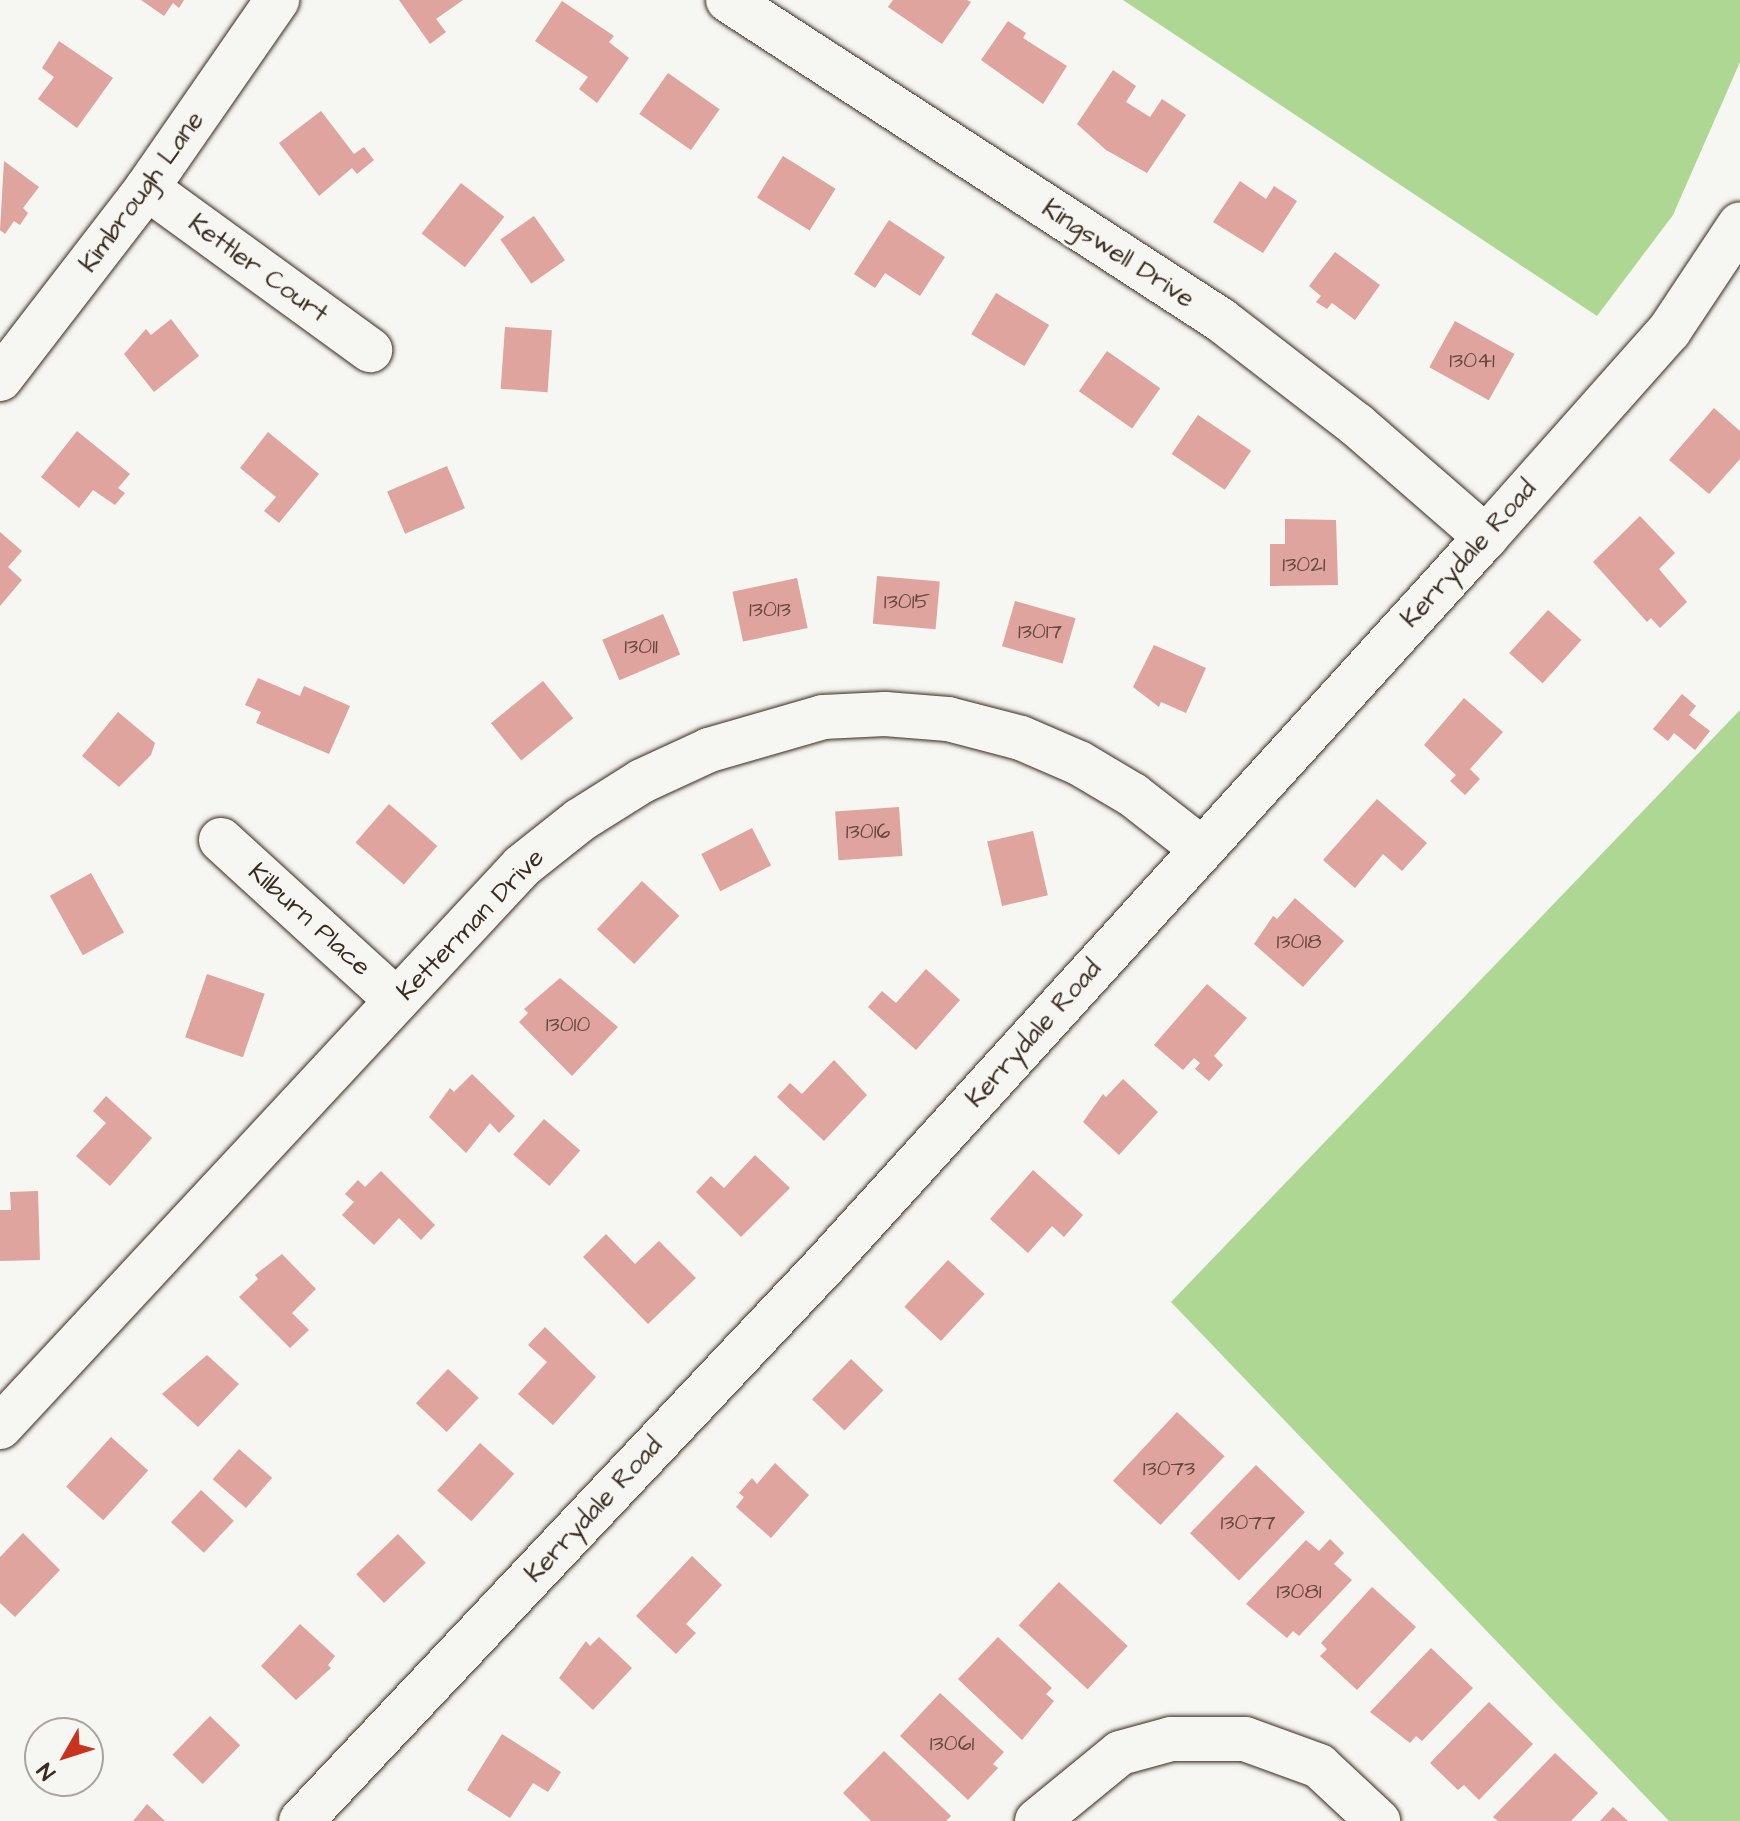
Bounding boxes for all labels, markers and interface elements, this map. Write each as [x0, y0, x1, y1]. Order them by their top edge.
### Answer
street label: Kimbrough Lane [73, 105, 211, 279]
street label: Kingswell Drive [1036, 193, 1200, 315]
street label: Kettler Court [182, 208, 334, 330]
house number: 13041 [1449, 348, 1495, 374]
street label: Kerrydale Road [1395, 474, 1543, 634]
house number: 13021 [1282, 552, 1326, 578]
house number: 13015 [884, 589, 930, 615]
house number: 13013 [749, 597, 791, 623]
house number: 13017 [1018, 619, 1062, 645]
house number: 13011 [624, 634, 658, 660]
house number: 13016 [846, 819, 890, 845]
street label: Ketterman Drive [391, 843, 551, 1007]
street label: Kilburn Place [241, 857, 377, 983]
house number: 13018 [1277, 929, 1321, 955]
street label: Kerrydale Road [960, 954, 1108, 1114]
house number: 13010 [546, 1012, 590, 1038]
street label: Kerrydale Road [519, 1431, 669, 1589]
house number: 13073 [1143, 1456, 1195, 1482]
house number: 13077 [1221, 1510, 1275, 1536]
house number: 13081 [1277, 1579, 1321, 1605]
north arrow [24, 1717, 104, 1797]
house number: 13061 [930, 1731, 974, 1757]
text: N [30, 1756, 63, 1786]

